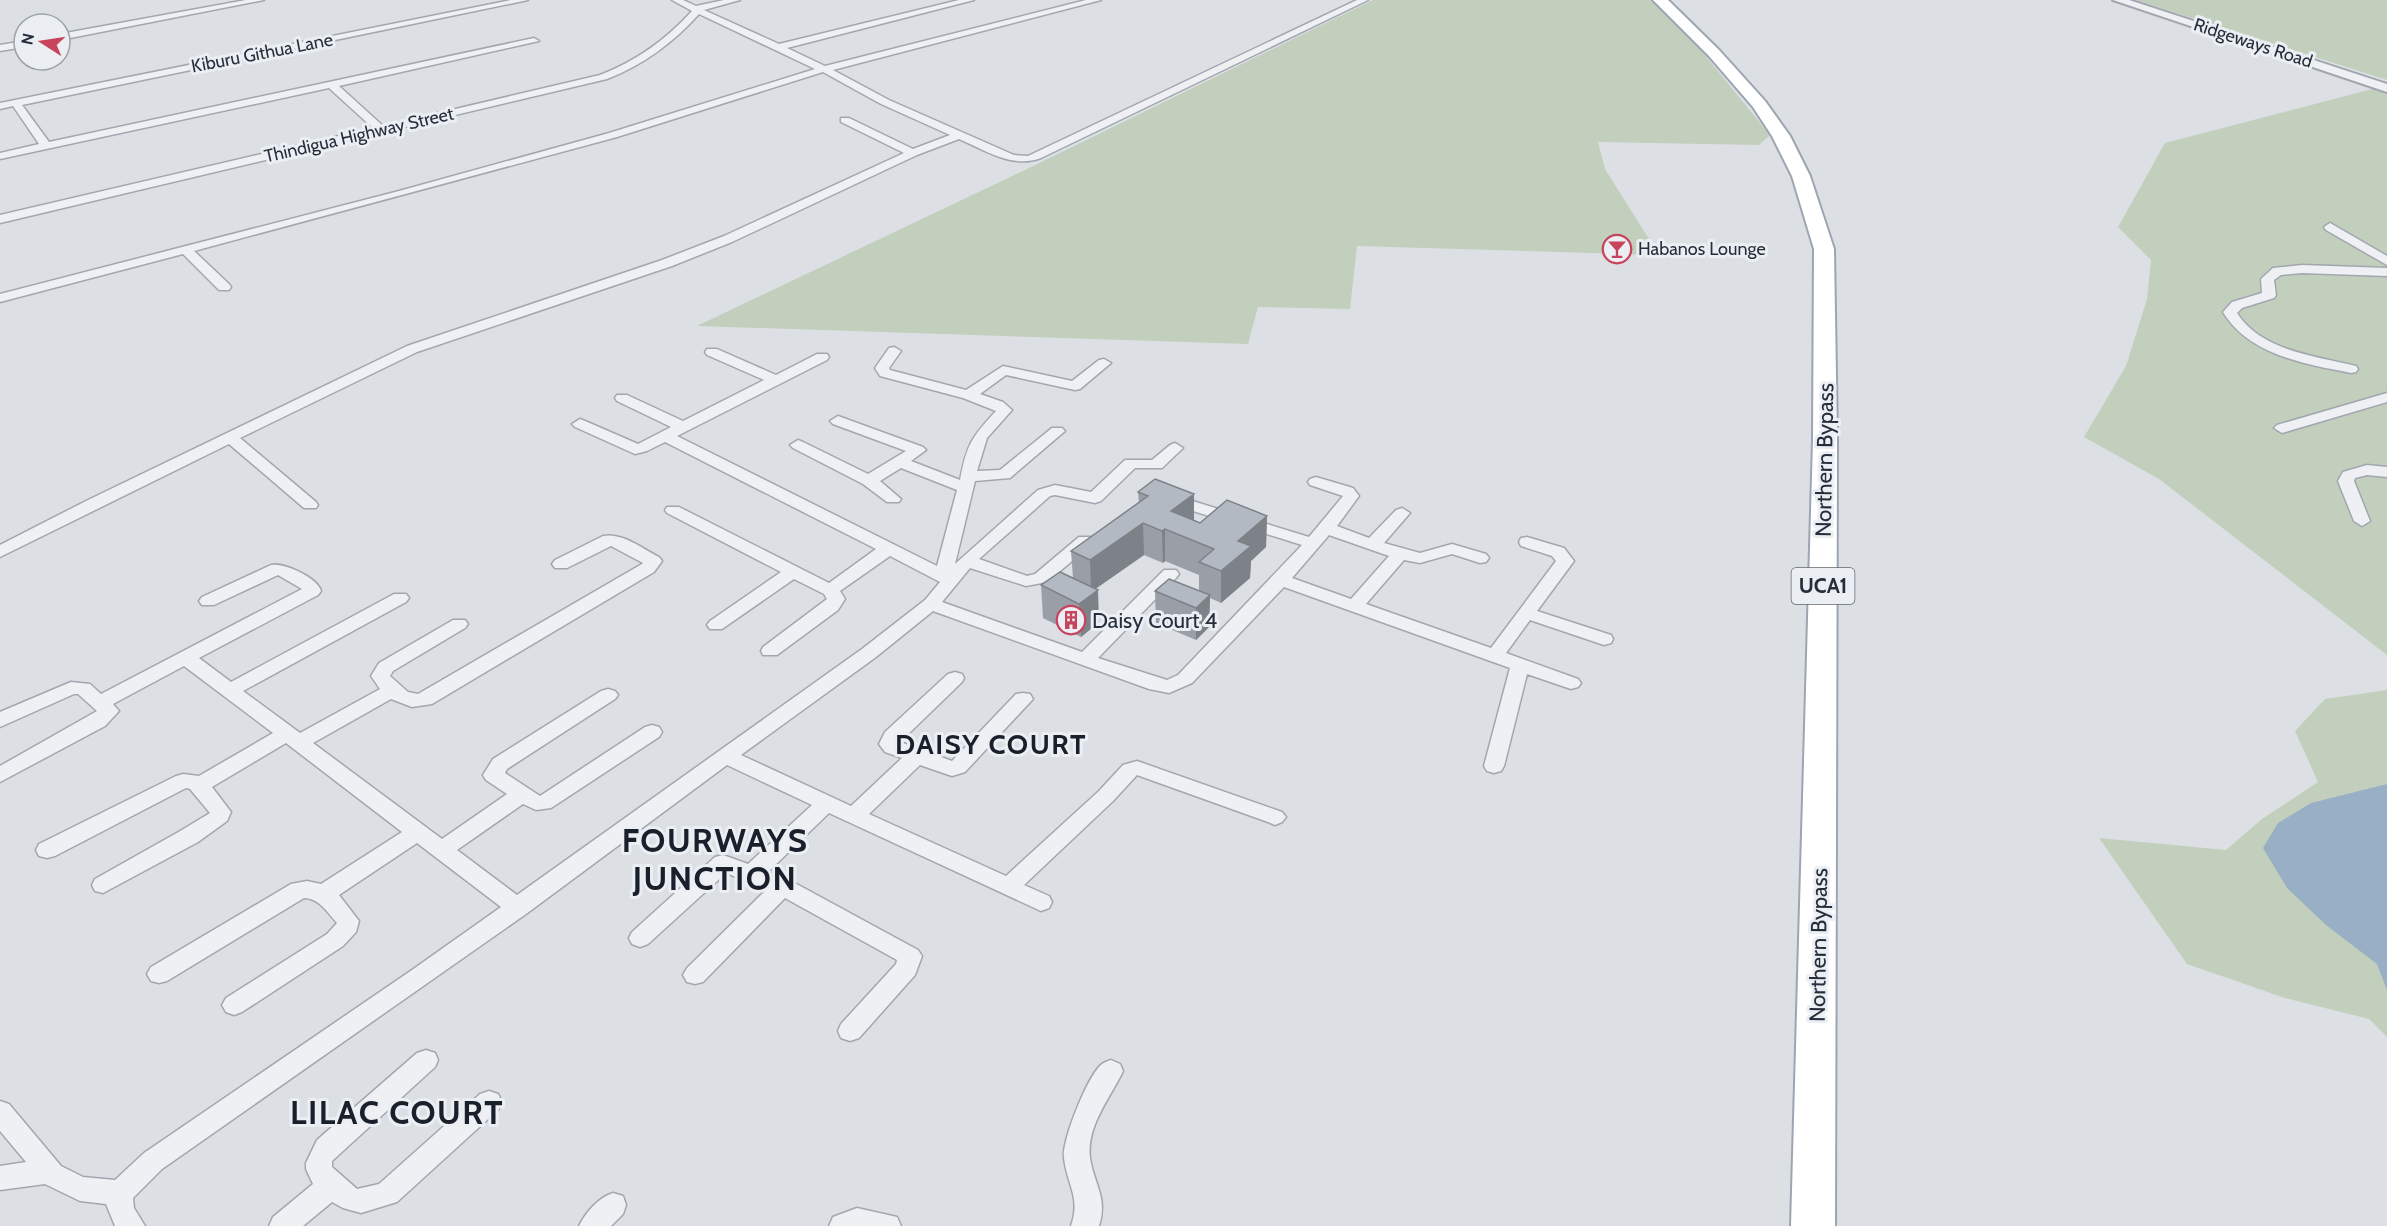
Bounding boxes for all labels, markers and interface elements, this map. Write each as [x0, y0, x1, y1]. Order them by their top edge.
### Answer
north arrow [12, 12, 72, 72]
street label: Ridgeways Road [2191, 13, 2315, 73]
street label: Kiburu Githua Lane [189, 28, 335, 78]
text: N [17, 31, 38, 46]
street label: Thindigua Highway Street [262, 103, 456, 167]
bar icon: Habanos Lounge [1601, 233, 1633, 265]
place label: Habanos Lounge [1638, 238, 1766, 260]
street label: Northern Bypass [1810, 383, 1839, 537]
road number: UCA1 [1792, 568, 1854, 604]
building icon: Daisy Court 4 [1055, 604, 1087, 636]
place label: Daisy Court 4 [1092, 607, 1217, 634]
district label: DAISY COURT [895, 727, 1087, 761]
district label: FOURWAYS JUNCTION [622, 820, 808, 898]
street label: Northern Bypass [1804, 868, 1833, 1022]
district label: LILAC COURT [290, 1092, 504, 1132]

